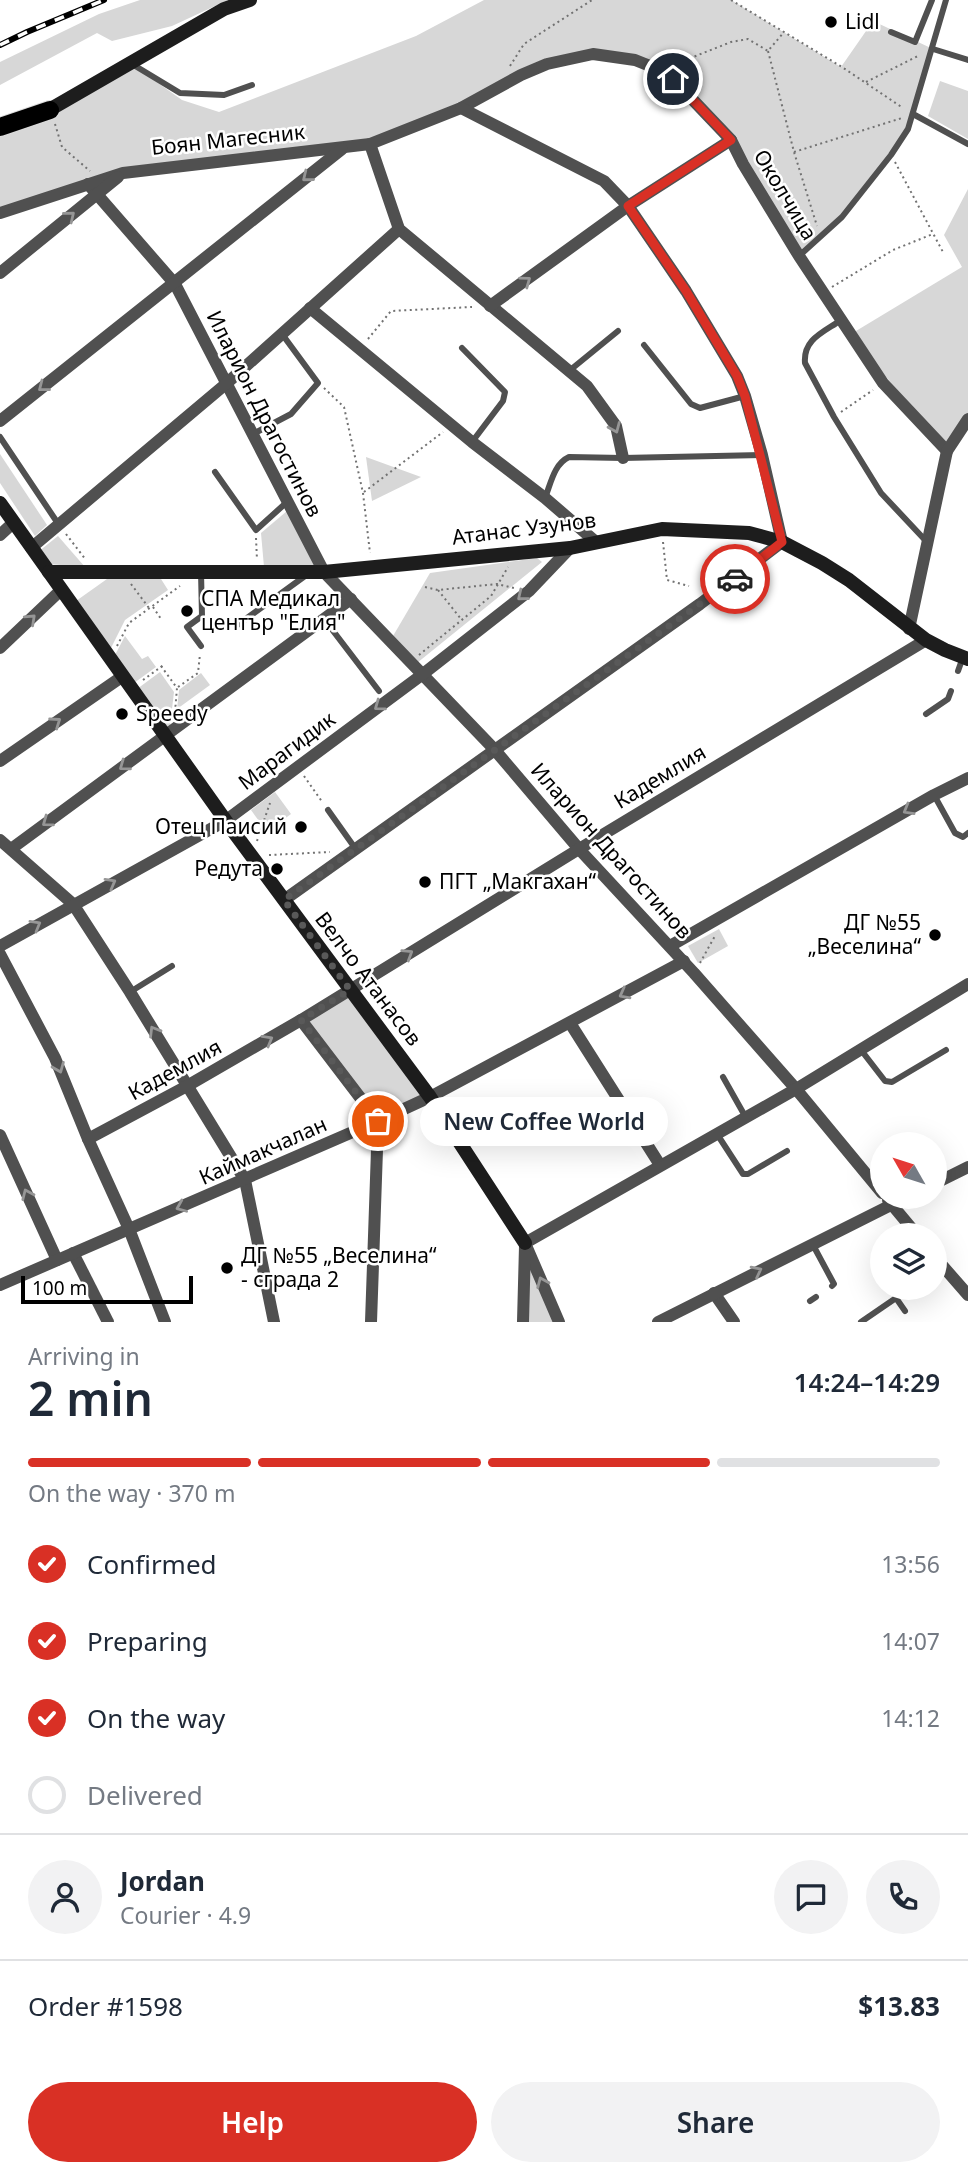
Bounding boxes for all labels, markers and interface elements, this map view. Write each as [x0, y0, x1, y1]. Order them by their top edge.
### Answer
place label: Lidl [845, 7, 880, 35]
marker: Lidl [823, 14, 839, 30]
pin [643, 49, 703, 109]
icon: home [654, 60, 692, 98]
street label: Боян Магесник [150, 117, 306, 161]
street label: Околчица [748, 144, 824, 245]
one-way arrow [302, 169, 314, 182]
one-way arrow [62, 212, 75, 224]
one-way arrow [518, 276, 531, 289]
street label: Иларион Драгостинов [201, 306, 329, 522]
one-way arrow [38, 379, 50, 392]
one-way arrow [606, 421, 620, 433]
street label: Атанас Узунов [450, 505, 598, 551]
courier [700, 544, 770, 614]
icon: car [716, 560, 754, 598]
place label: СПА Медикaл център "Елия" [201, 584, 346, 636]
one-way arrow [517, 588, 530, 600]
marker: СПА Медикaл център "Елия" [179, 603, 195, 619]
one-way arrow [23, 615, 36, 628]
one-way arrow [374, 698, 387, 711]
place label: Speedy [136, 699, 208, 727]
street label: Марагидик [232, 705, 340, 796]
marker: Speedy [114, 706, 130, 722]
one-way arrow [48, 718, 61, 730]
street label: Кадемлия [608, 738, 711, 815]
street label: Иларион Драгостинов [525, 756, 698, 944]
one-way arrow [119, 758, 132, 770]
one-way arrow [902, 802, 915, 815]
place label: Отец Паисий [155, 812, 287, 840]
one-way arrow [42, 814, 55, 826]
marker: Отец Паисий [293, 819, 309, 835]
place label: Редута [194, 854, 263, 882]
marker: Редута [269, 861, 285, 877]
place label: ПГТ „Макгахан“ [439, 867, 597, 895]
marker: ПГТ „Макгахан“ [417, 874, 433, 890]
one-way arrow [104, 878, 117, 891]
street label: Велчо Атанасов [309, 906, 428, 1051]
place label: ДГ №55 „Веселина“ [808, 908, 921, 960]
one-way arrow [29, 920, 42, 933]
marker: ДГ №55 „Веселина“ [927, 927, 943, 943]
one-way arrow [400, 949, 413, 962]
one-way arrow [619, 986, 631, 999]
one-way arrow [149, 1026, 162, 1039]
street label: Кадемлия [123, 1032, 226, 1106]
one-way arrow [260, 1035, 273, 1048]
one-way arrow [51, 1062, 65, 1074]
pin [348, 1091, 408, 1151]
callout: New Coffee World [420, 1096, 668, 1146]
icon: bag [359, 1102, 397, 1140]
text: New Coffee World [443, 1105, 645, 1137]
street label: Каймакчалан [194, 1109, 331, 1191]
north arrow [870, 1132, 947, 1209]
map controls [870, 1132, 947, 1300]
one-way arrow [21, 1189, 35, 1201]
one-way arrow [176, 1199, 188, 1213]
button: layers [870, 1223, 947, 1300]
place label: ДГ №55 „Веселина“ - сграда 2 [241, 1241, 437, 1293]
marker: ДГ №55 „Веселина“ - сграда 2 [219, 1260, 235, 1276]
one-way arrow [750, 1266, 762, 1280]
scale bar [21, 1273, 192, 1305]
text: 100 m [32, 1275, 87, 1301]
one-way arrow [536, 1277, 550, 1290]
text: Arriving in [28, 1340, 140, 1372]
text: 14:24–14:29 [794, 1364, 940, 1400]
text: 2 min [28, 1367, 153, 1429]
text: On the way · 370 m [28, 1477, 235, 1509]
icon: check [28, 1545, 66, 1583]
text: Confirmed [87, 1546, 217, 1582]
text: 13:56 [881, 1548, 940, 1580]
icon: check [28, 1622, 66, 1660]
text: Preparing [87, 1623, 208, 1659]
text: 14:07 [881, 1625, 940, 1657]
icon: check [28, 1699, 66, 1737]
text: On the way [87, 1700, 225, 1736]
text: 14:12 [881, 1702, 940, 1734]
text: Delivered [87, 1777, 203, 1813]
button: person [28, 1860, 102, 1934]
button: chat [774, 1860, 848, 1934]
button: phone [866, 1860, 940, 1934]
text: Jordan [120, 1863, 205, 1899]
text: Courier · 4.9 [120, 1899, 251, 1931]
text: Order #1598 [28, 1988, 183, 2024]
text: $13.83 [858, 1988, 940, 2024]
button: Help [28, 2082, 477, 2162]
button: Share [491, 2082, 940, 2162]

